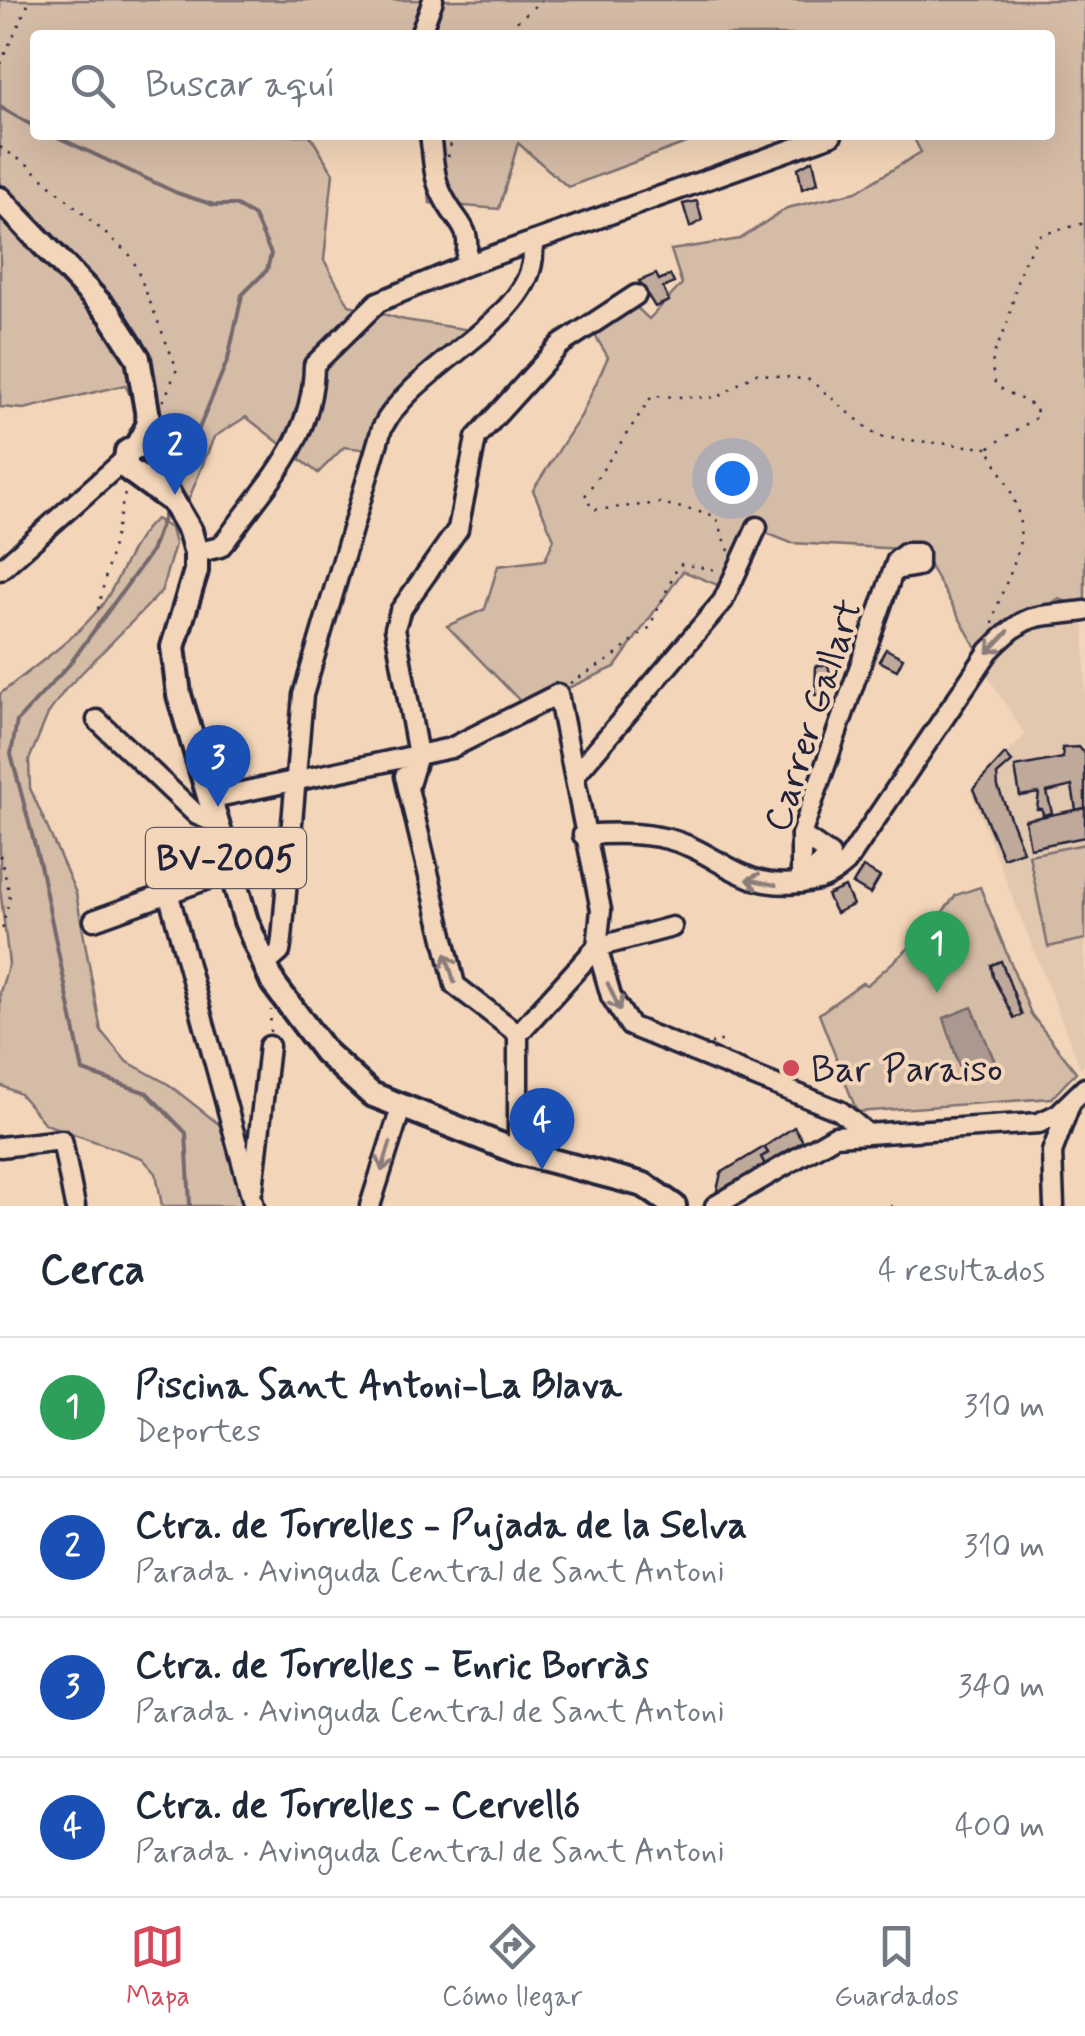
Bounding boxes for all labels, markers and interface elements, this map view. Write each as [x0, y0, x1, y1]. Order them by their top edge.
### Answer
search box [30, 30, 1055, 140]
icon: search [65, 58, 120, 113]
text: Buscar aquí [145, 61, 336, 110]
pin: 2 [142, 412, 208, 495]
your location [707, 453, 758, 504]
street label: Carrer Gallart [754, 593, 875, 838]
one-way arrow [986, 630, 1010, 654]
pin: 3 [186, 724, 250, 807]
road number: BV-2005 [146, 828, 306, 888]
one-way arrow [746, 871, 778, 890]
pin: 1 [904, 910, 970, 993]
one-way arrow [440, 953, 458, 984]
one-way arrow [606, 981, 624, 1011]
place label: Bar Paraiso [811, 1046, 1003, 1095]
marker: Bar Paraiso [780, 1057, 802, 1079]
pin: 4 [510, 1088, 574, 1170]
one-way arrow [375, 1141, 393, 1172]
text: Cerca [40, 1244, 145, 1299]
text: 4 resultados [878, 1250, 1045, 1292]
text: Piscina Sant Antoni-La Blava [135, 1362, 622, 1411]
text: 1 [65, 1386, 80, 1428]
text: 310 m [963, 1386, 1045, 1428]
text: Deportes [135, 1411, 261, 1453]
text: Ctra. de Torrelles - Pujada de la Selva [135, 1502, 747, 1551]
text: 2 [65, 1526, 80, 1568]
text: 310 m [963, 1526, 1045, 1568]
text: Parada · Avinguda Central de Sant Antoni [135, 1551, 725, 1593]
text: Ctra. de Torrelles - Enric Borràs [135, 1642, 649, 1691]
text: 3 [65, 1666, 80, 1708]
text: 340 m [958, 1666, 1045, 1708]
text: Parada · Avinguda Central de Sant Antoni [135, 1691, 725, 1733]
text: Ctra. de Torrelles - Cervelló [135, 1782, 580, 1831]
text: 4 [63, 1806, 82, 1848]
text: 400 m [955, 1806, 1045, 1848]
text: Parada · Avinguda Central de Sant Antoni [135, 1831, 725, 1873]
tab: Mapa [126, 1919, 190, 2016]
tab: Cómo llegar [442, 1919, 582, 2016]
tab: Guardados [834, 1919, 959, 2016]

